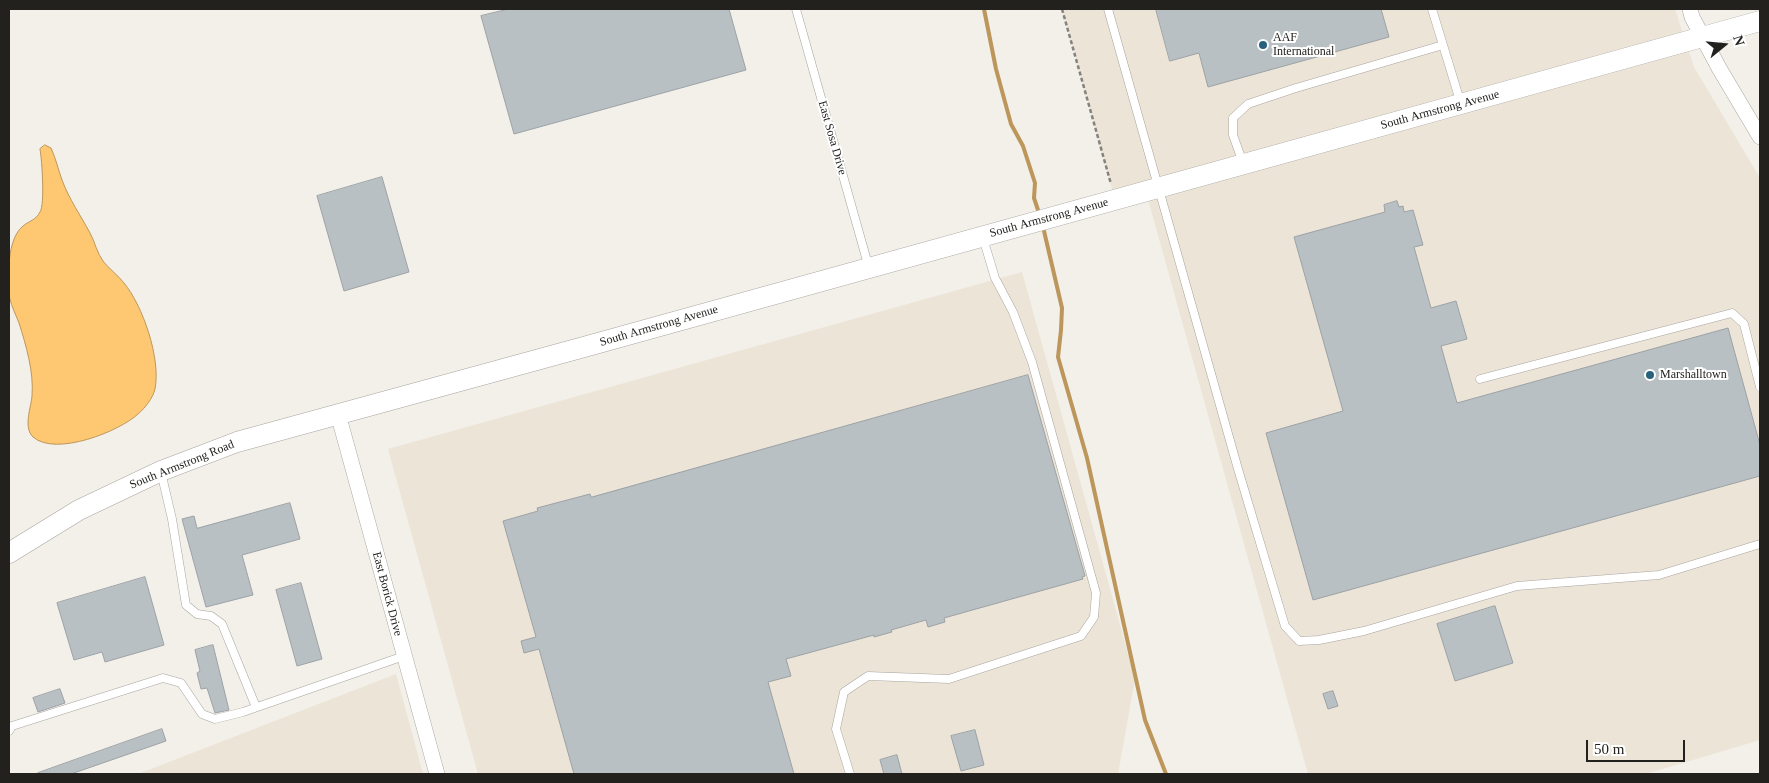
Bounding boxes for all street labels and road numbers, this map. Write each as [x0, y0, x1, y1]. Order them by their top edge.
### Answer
street label: South Armstrong Avenue [1379, 87, 1501, 133]
street label: East Sosa Drive [815, 99, 849, 177]
street label: South Armstrong Avenue [988, 195, 1110, 241]
street label: South Armstrong Avenue [598, 302, 720, 350]
street label: South Armstrong Road [128, 437, 236, 493]
street label: East Borick Drive [369, 550, 405, 638]

